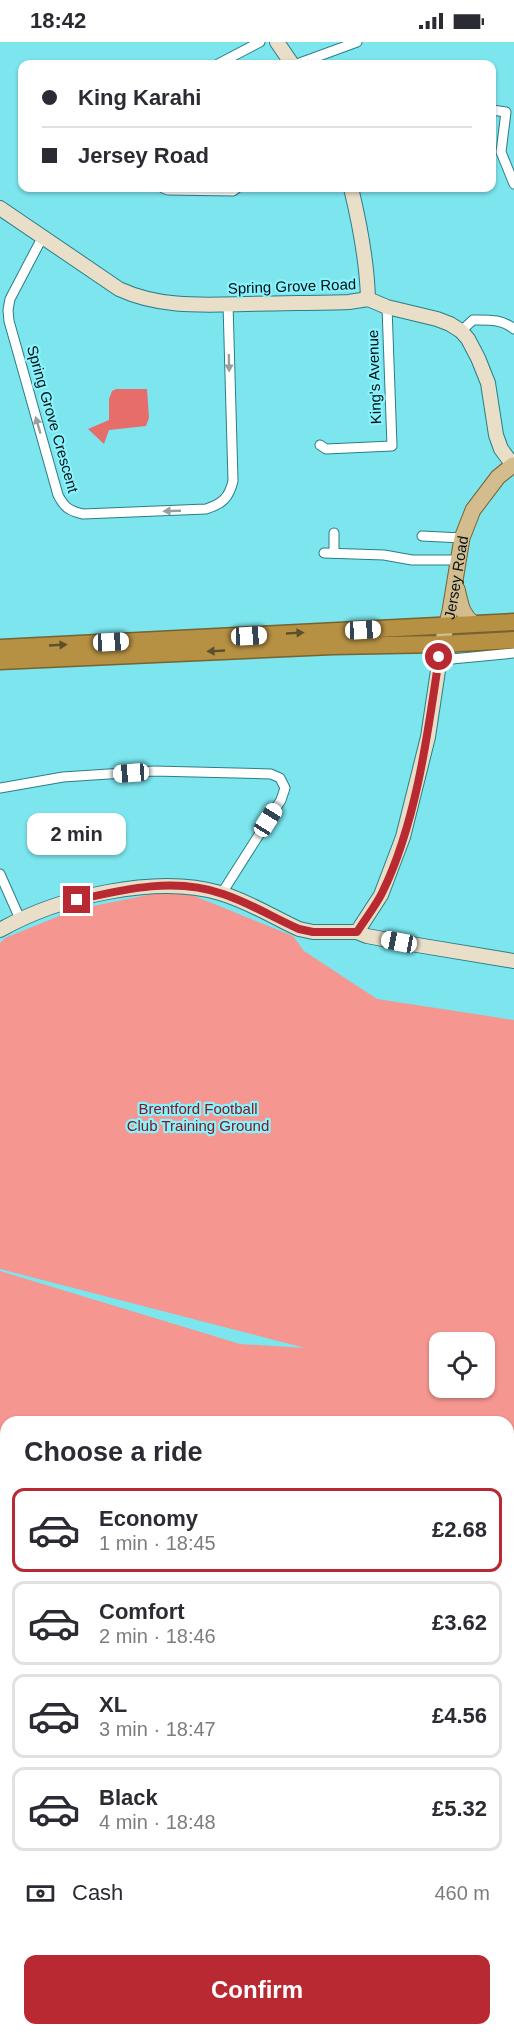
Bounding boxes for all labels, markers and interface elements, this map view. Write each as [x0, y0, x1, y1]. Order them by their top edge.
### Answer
text: 18:42 [30, 8, 86, 33]
text: King Karahi [78, 85, 201, 110]
text: Jersey Road [78, 143, 209, 168]
street label: Spring Grove Road [228, 275, 356, 297]
street label: King's Avenue [364, 330, 384, 424]
street label: Spring Grove Crescent [24, 343, 82, 495]
one-way arrow [224, 353, 234, 372]
one-way arrow [33, 416, 43, 434]
one-way arrow [162, 506, 181, 515]
street label: Jersey Road [440, 534, 471, 621]
car [345, 620, 381, 640]
car [231, 626, 267, 646]
one-way arrow [286, 629, 305, 638]
car [93, 632, 129, 652]
one-way arrow [49, 641, 68, 650]
route start [425, 643, 452, 670]
one-way arrow [206, 647, 225, 656]
car [112, 763, 150, 783]
car [251, 800, 285, 840]
callout: 2 min [28, 813, 127, 855]
text: 2 min [50, 823, 103, 845]
route end [63, 886, 90, 913]
car [380, 930, 418, 954]
park label: Brentford Football Club Training Ground [127, 1100, 269, 1134]
map controls [429, 1332, 495, 1398]
button: locate [429, 1332, 495, 1398]
text: Choose a ride [24, 1437, 203, 1467]
icon: car [27, 1503, 81, 1557]
text: Economy [99, 1506, 198, 1531]
text: £2.68 [432, 1517, 487, 1542]
text: 1 min · 18:45 [99, 1532, 216, 1554]
icon: car [27, 1596, 81, 1650]
text: Comfort [99, 1599, 185, 1624]
text: £3.62 [432, 1610, 487, 1635]
text: 2 min · 18:46 [99, 1625, 216, 1647]
icon: car [27, 1689, 81, 1743]
text: XL [99, 1692, 127, 1717]
text: £4.56 [432, 1703, 487, 1728]
text: 3 min · 18:47 [99, 1718, 216, 1740]
icon: car [27, 1782, 81, 1836]
text: Black [99, 1785, 158, 1810]
text: £5.32 [432, 1796, 487, 1821]
text: 4 min · 18:48 [99, 1811, 216, 1833]
icon: cash [24, 1877, 57, 1910]
text: Cash [72, 1880, 123, 1905]
text: 460 m [434, 1882, 490, 1904]
button: Confirm [24, 1955, 490, 2024]

